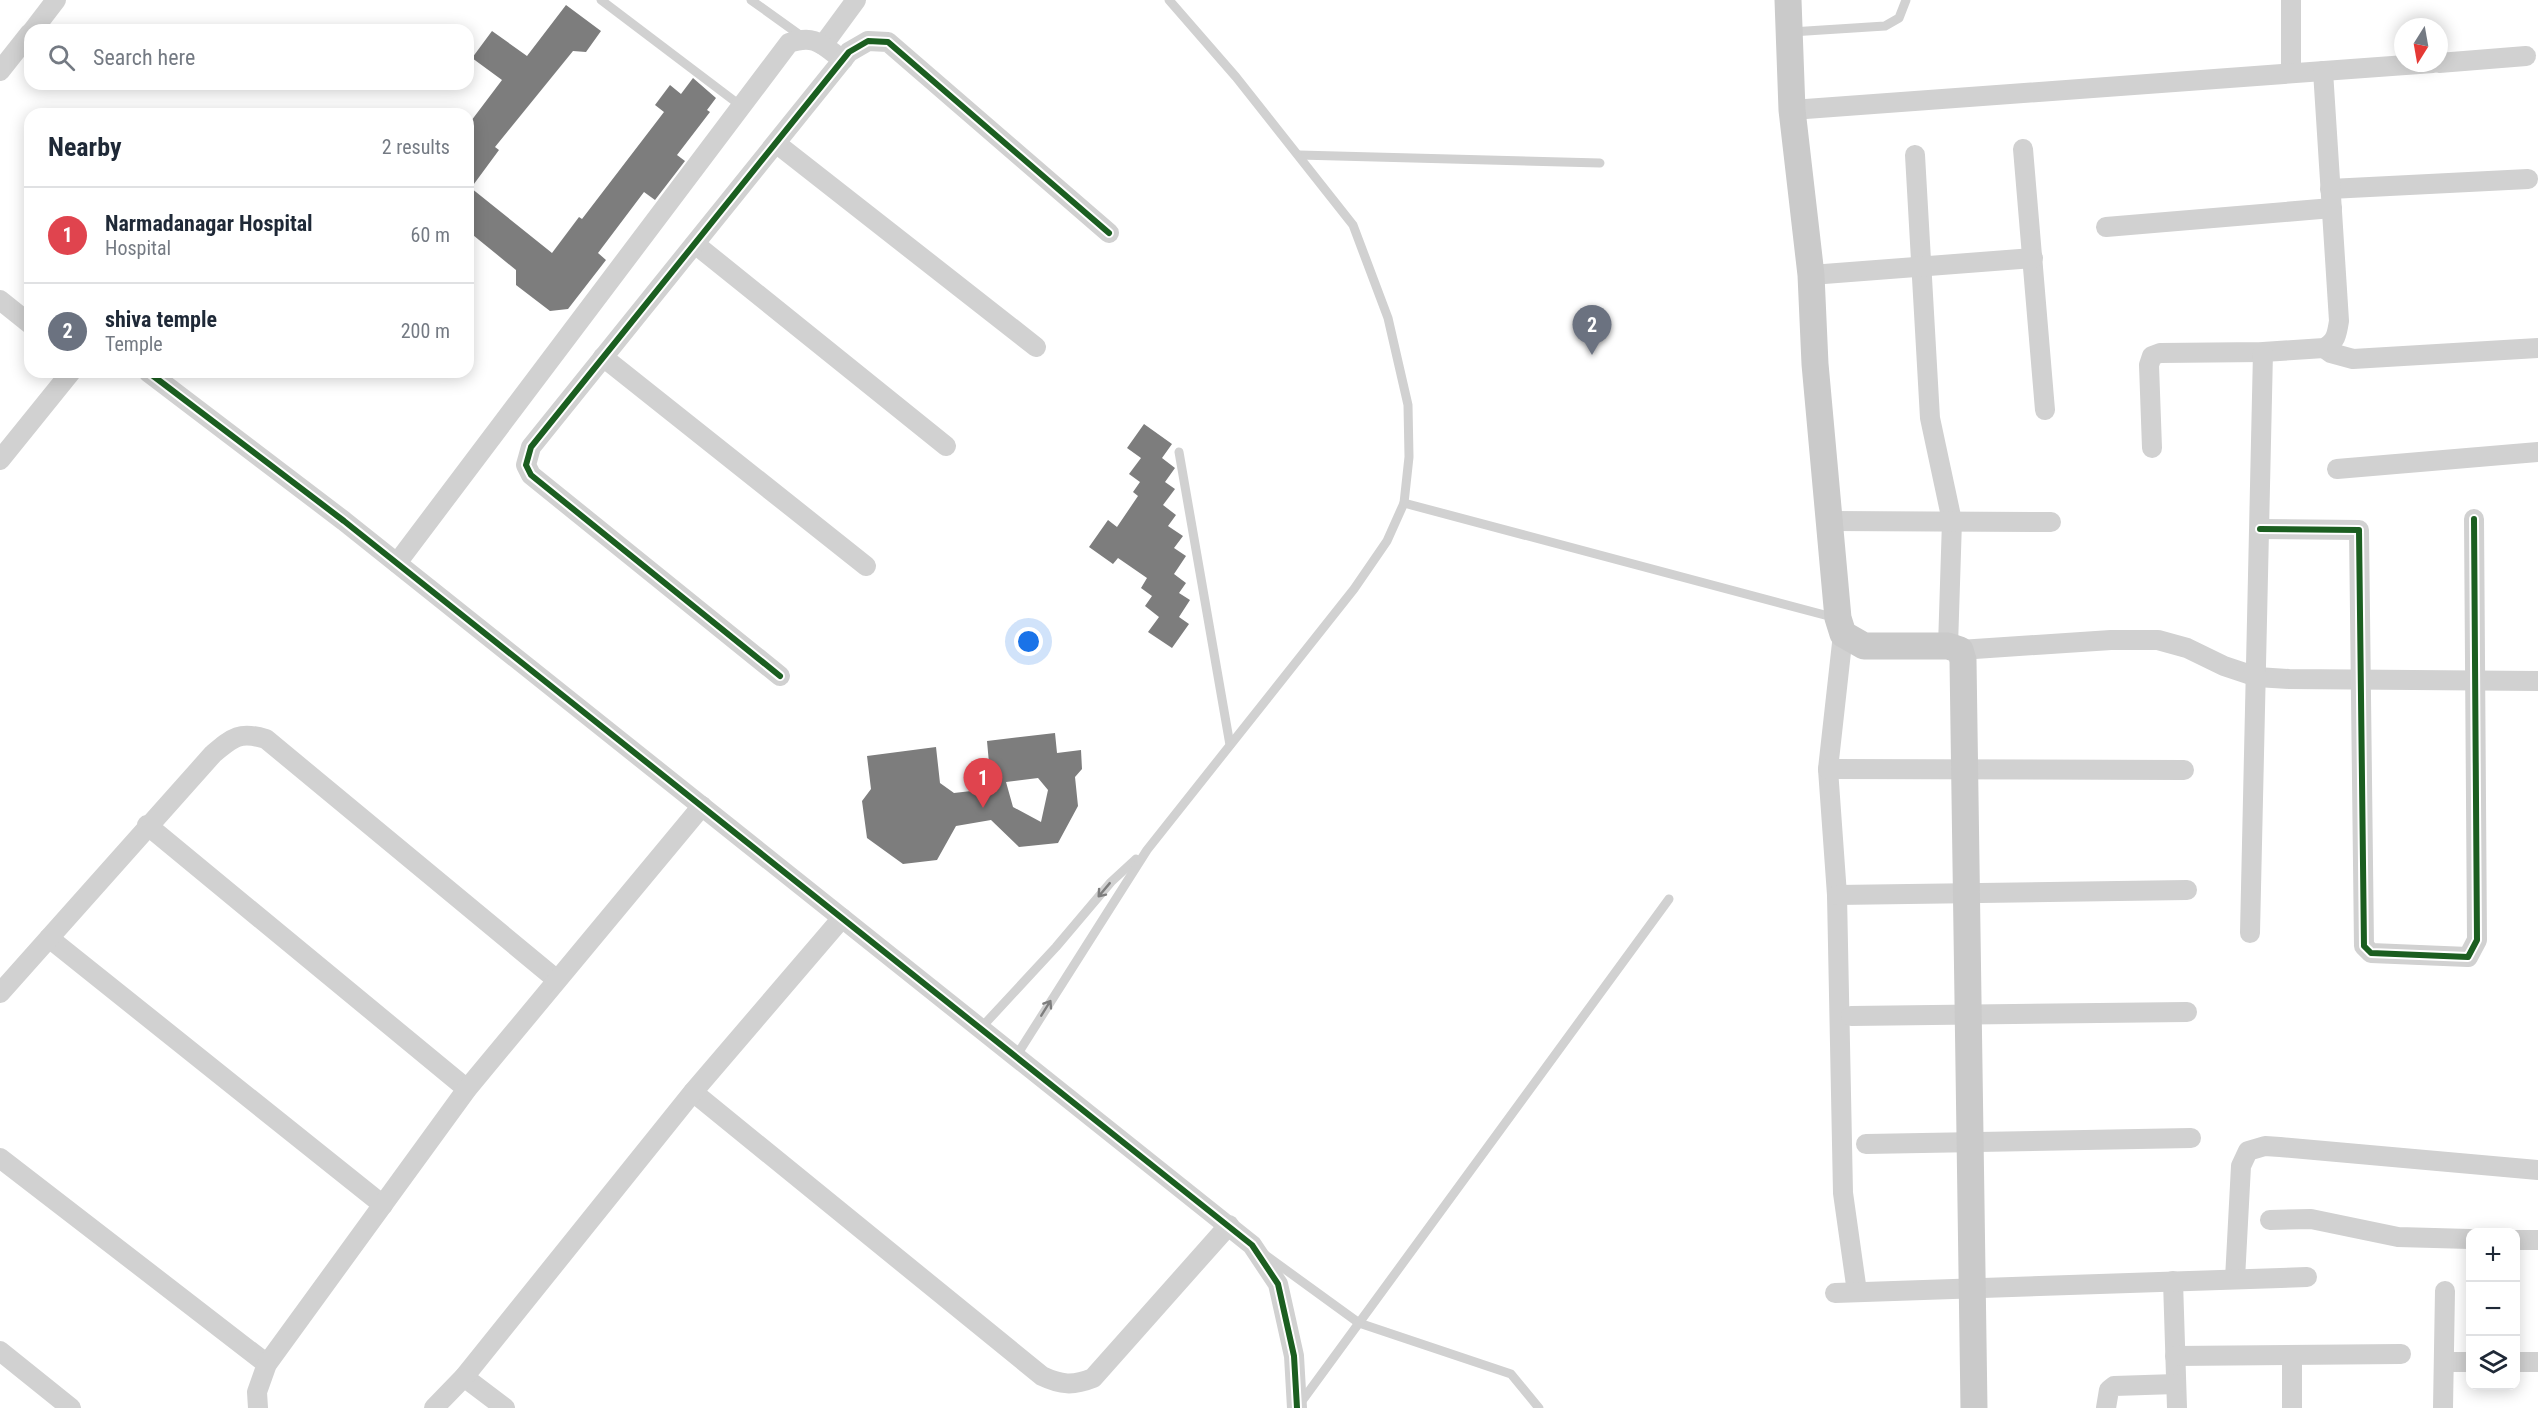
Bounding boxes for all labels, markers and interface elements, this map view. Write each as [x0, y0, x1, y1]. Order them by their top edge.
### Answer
north arrow [2394, 18, 2448, 72]
search box [24, 24, 474, 90]
icon: search [45, 41, 78, 74]
text: Search here [93, 45, 195, 70]
text: Nearby [48, 132, 122, 162]
text: 2 results [382, 135, 450, 159]
text: Narmadanagar Hospital [105, 211, 313, 236]
text: 1 [62, 223, 73, 247]
text: 60 m [411, 223, 450, 247]
text: Hospital [105, 236, 171, 260]
pin: 2 [1572, 306, 1612, 355]
text: shiva temple [105, 307, 217, 332]
text: 2 [62, 319, 73, 343]
text: 200 m [401, 319, 450, 343]
text: Temple [105, 332, 163, 356]
your location [1014, 627, 1043, 656]
pin: 1 [964, 758, 1002, 808]
one-way arrow [1098, 882, 1111, 898]
one-way arrow [1041, 1000, 1053, 1017]
map controls [2466, 1228, 2520, 1390]
button: + [2466, 1228, 2520, 1282]
button: − [2466, 1282, 2520, 1336]
button: layers [2466, 1336, 2520, 1390]

